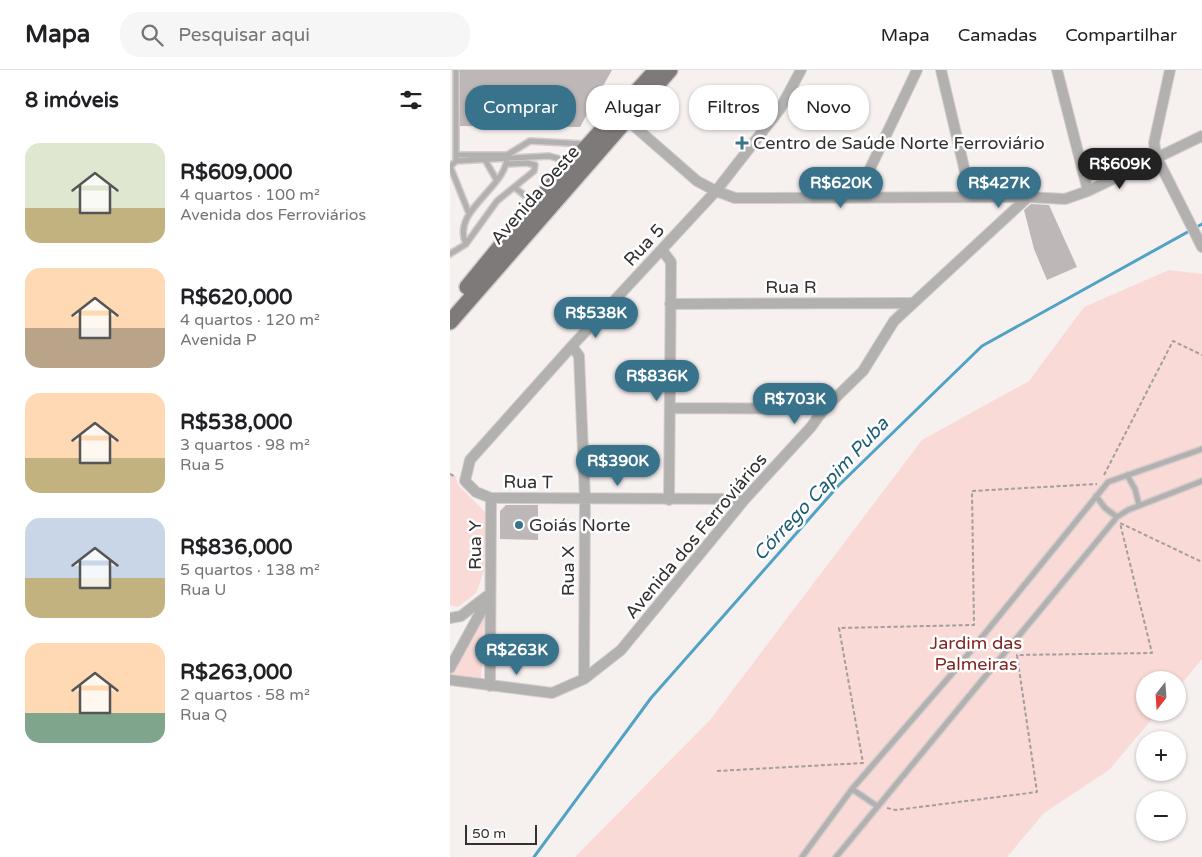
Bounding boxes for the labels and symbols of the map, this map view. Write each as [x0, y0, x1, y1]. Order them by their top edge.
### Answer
place label: Centro de Saúde Norte Ferroviário [753, 132, 1045, 154]
marker: Centro de Saúde Norte Ferroviário [735, 136, 749, 150]
street label: Avenida Oeste [486, 141, 584, 249]
pin: R$609K [1079, 148, 1161, 190]
pin: R$620K [800, 166, 882, 209]
pin: R$427K [958, 166, 1040, 209]
street label: Rua 5 [619, 219, 669, 271]
street label: Rua R [765, 276, 817, 298]
pin: R$538K [555, 296, 637, 339]
pin: R$836K [616, 360, 698, 402]
pin: R$703K [754, 382, 836, 425]
water label: Córrego Capim Puba [749, 412, 894, 565]
pin: R$390K [577, 444, 659, 487]
street label: Avenida dos Ferroviários [620, 449, 772, 623]
street label: Rua T [503, 471, 553, 493]
place label: Goiás Norte [529, 514, 630, 536]
street label: Rua Y [464, 519, 486, 570]
marker: Goiás Norte [513, 519, 525, 531]
street label: Rua X [557, 546, 579, 596]
park label: Jardim das Palmeiras [930, 632, 1022, 675]
pin: R$263K [476, 634, 558, 676]
north arrow [1136, 671, 1186, 721]
scale bar [465, 822, 538, 845]

